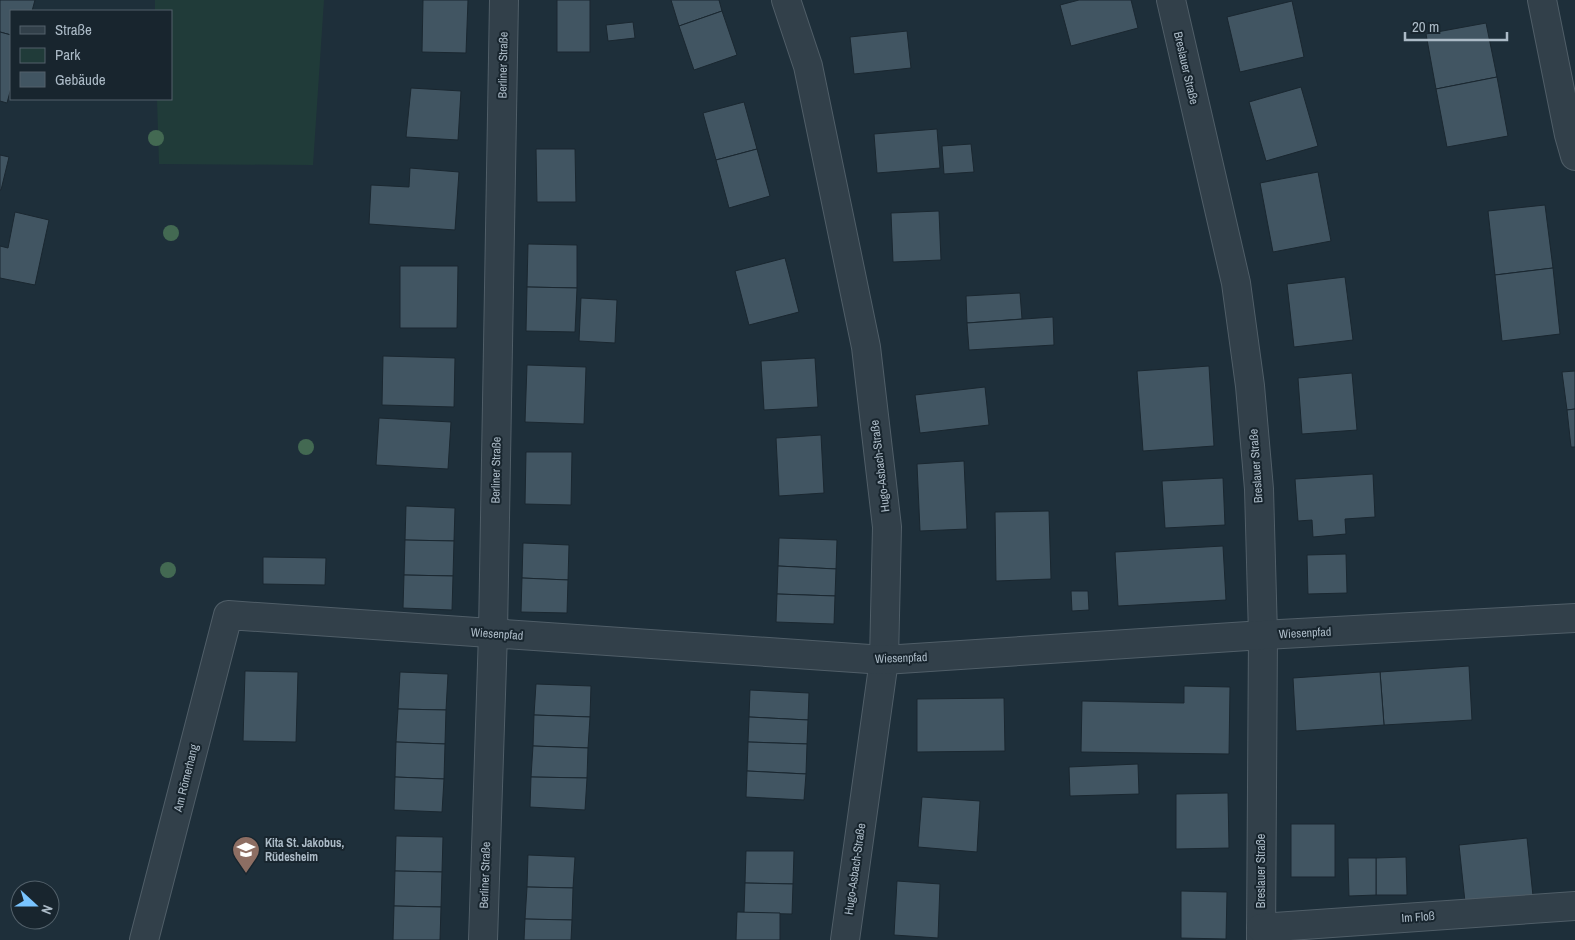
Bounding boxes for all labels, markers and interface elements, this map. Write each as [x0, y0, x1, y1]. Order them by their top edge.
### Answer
legend [10, 10, 172, 100]
scale bar [1405, 10, 1508, 42]
text: 20 m [1412, 16, 1439, 37]
text: Straße [55, 19, 92, 40]
street label: Breslauer Straße [1170, 30, 1202, 106]
street label: Berliner Straße [494, 31, 512, 99]
text: Park [55, 44, 81, 65]
text: Gebäude [55, 69, 106, 90]
street label: Hugo-Asbach-Straße [866, 419, 894, 513]
street label: Breslauer Straße [1245, 428, 1267, 504]
street label: Berliner Straße [487, 436, 505, 504]
street label: Wiesenpfad [470, 624, 524, 644]
street label: Wiesenpfad [1278, 624, 1332, 642]
street label: Wiesenpfad [874, 649, 928, 667]
street label: Am Römerhang [170, 742, 202, 814]
street label: Hugo-Asbach-Straße [841, 822, 869, 916]
street label: Breslauer Straße [1253, 834, 1269, 908]
school or university icon: Kita St. Jakobus, Rüdesheim [231, 835, 261, 874]
place label: Kita St. Jakobus, Rüdesheim [265, 835, 345, 865]
street label: Berliner Straße [476, 841, 494, 909]
north arrow [10, 880, 60, 930]
text: N [37, 903, 57, 917]
street label: Im Floß [1401, 908, 1435, 926]

